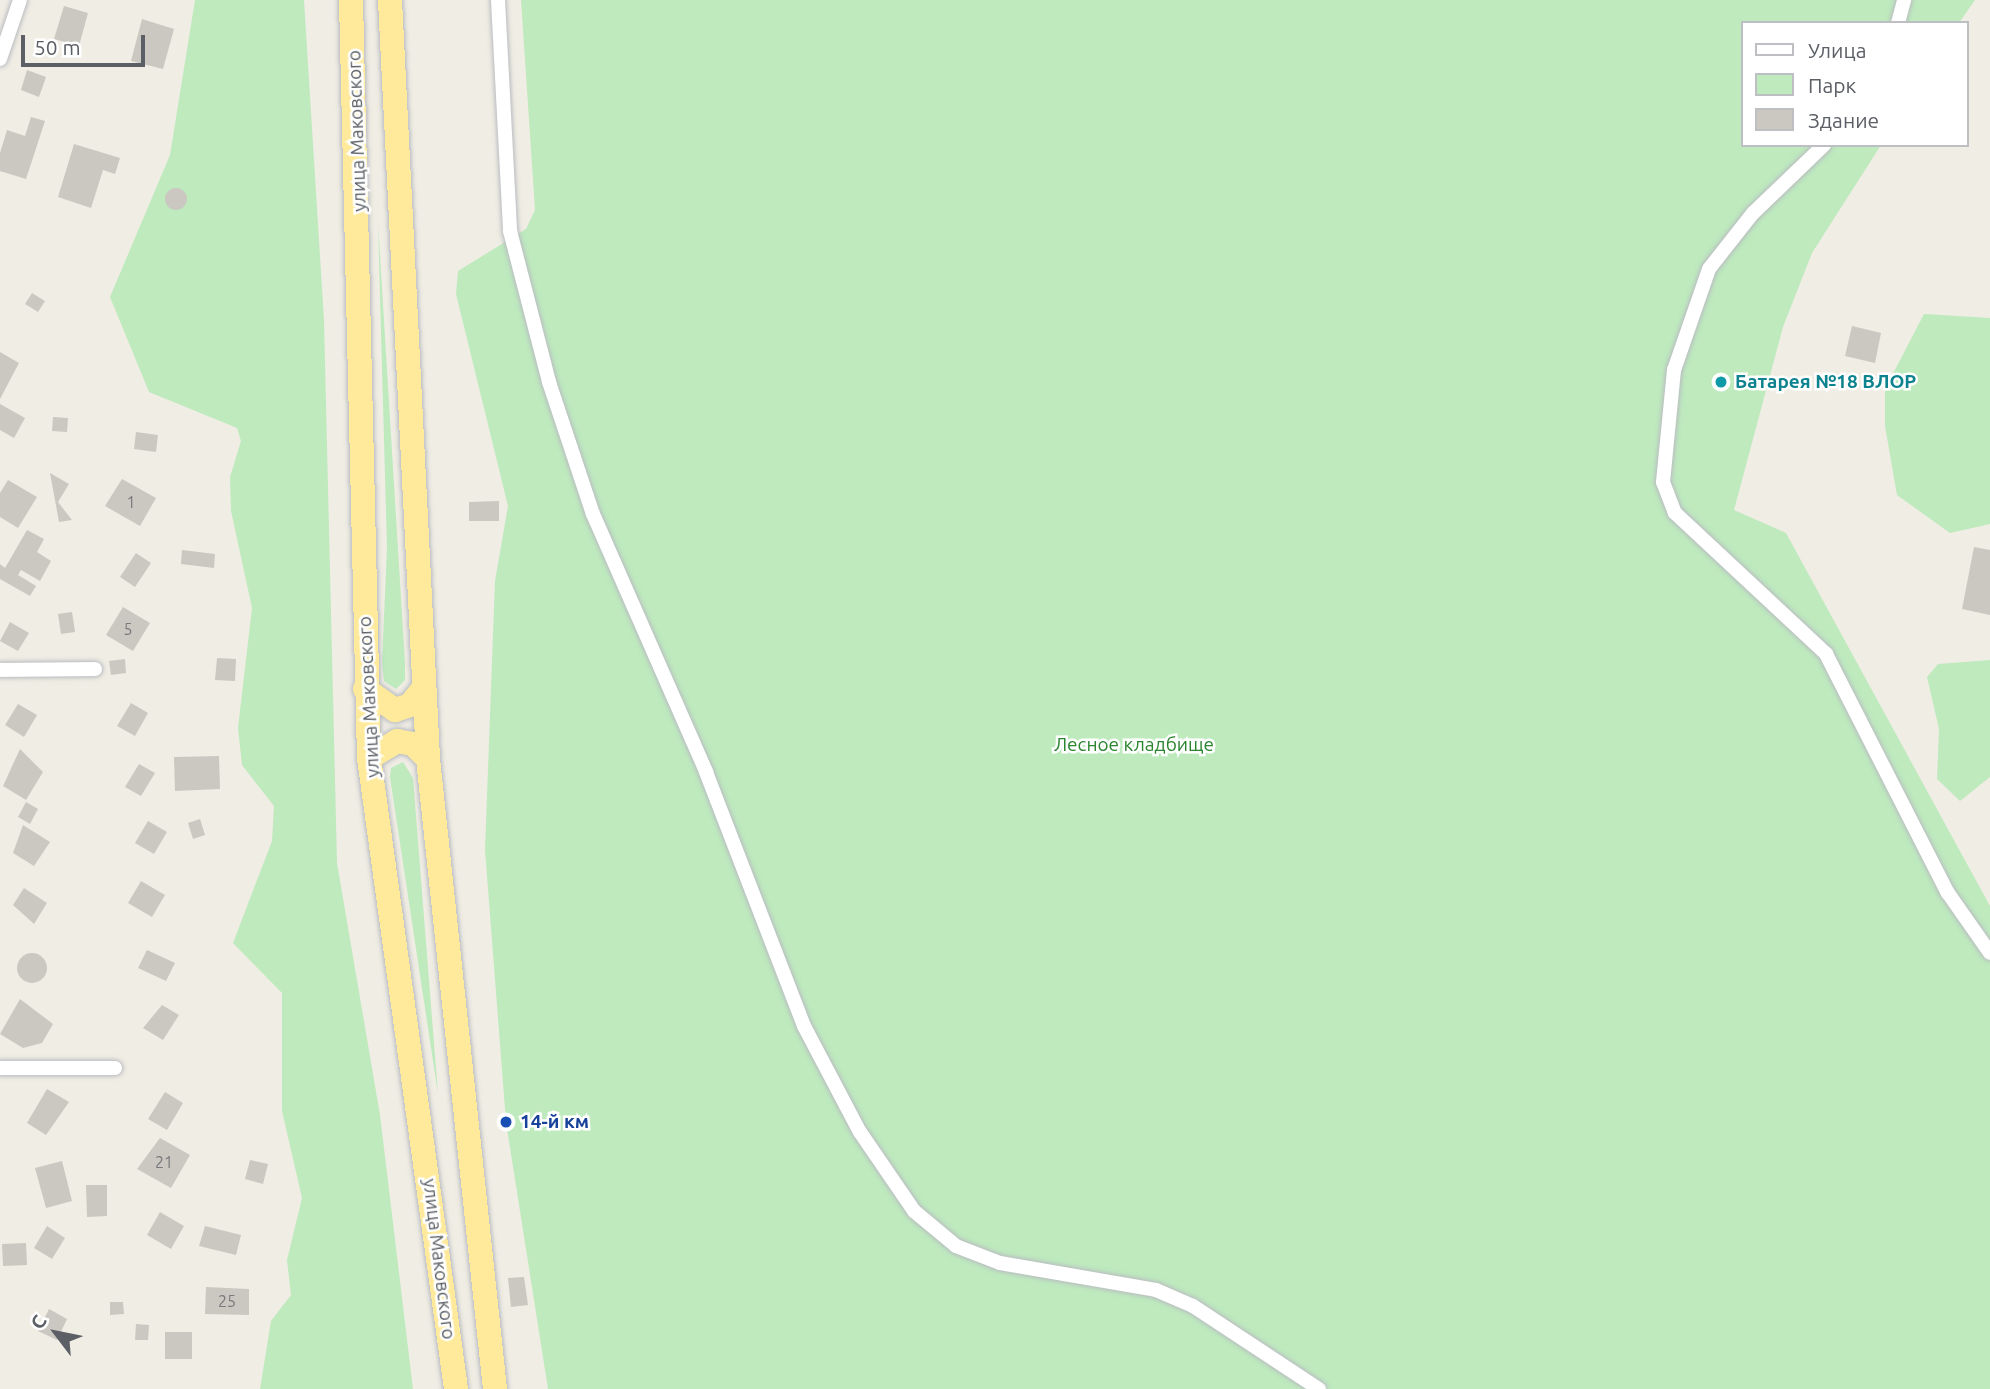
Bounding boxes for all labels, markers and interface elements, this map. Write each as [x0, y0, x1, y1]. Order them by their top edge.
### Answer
scale bar [24, 21, 149, 65]
legend [1742, 21, 1969, 147]
text: 50 m [34, 35, 81, 59]
text: Улица [1808, 38, 1866, 62]
street label: улица Маковского [343, 50, 371, 212]
text: Парк [1808, 73, 1856, 97]
text: Здание [1808, 108, 1879, 132]
place label: Батарея №18 ВЛОР [1735, 371, 1916, 393]
marker: Батарея №18 ВЛОР [1713, 374, 1729, 390]
house number: 1 [126, 492, 136, 512]
street label: улица Маковского [353, 616, 385, 778]
house number: 5 [123, 619, 133, 639]
park label: Лесное кладбище [1054, 734, 1214, 756]
place label: 14-й км [520, 1111, 589, 1133]
marker: 14-й км [498, 1114, 514, 1130]
house number: 21 [155, 1152, 173, 1172]
street label: улица Маковского [418, 1177, 460, 1341]
house number: 25 [218, 1291, 236, 1311]
north arrow [21, 1298, 91, 1368]
text: С [26, 1311, 51, 1333]

